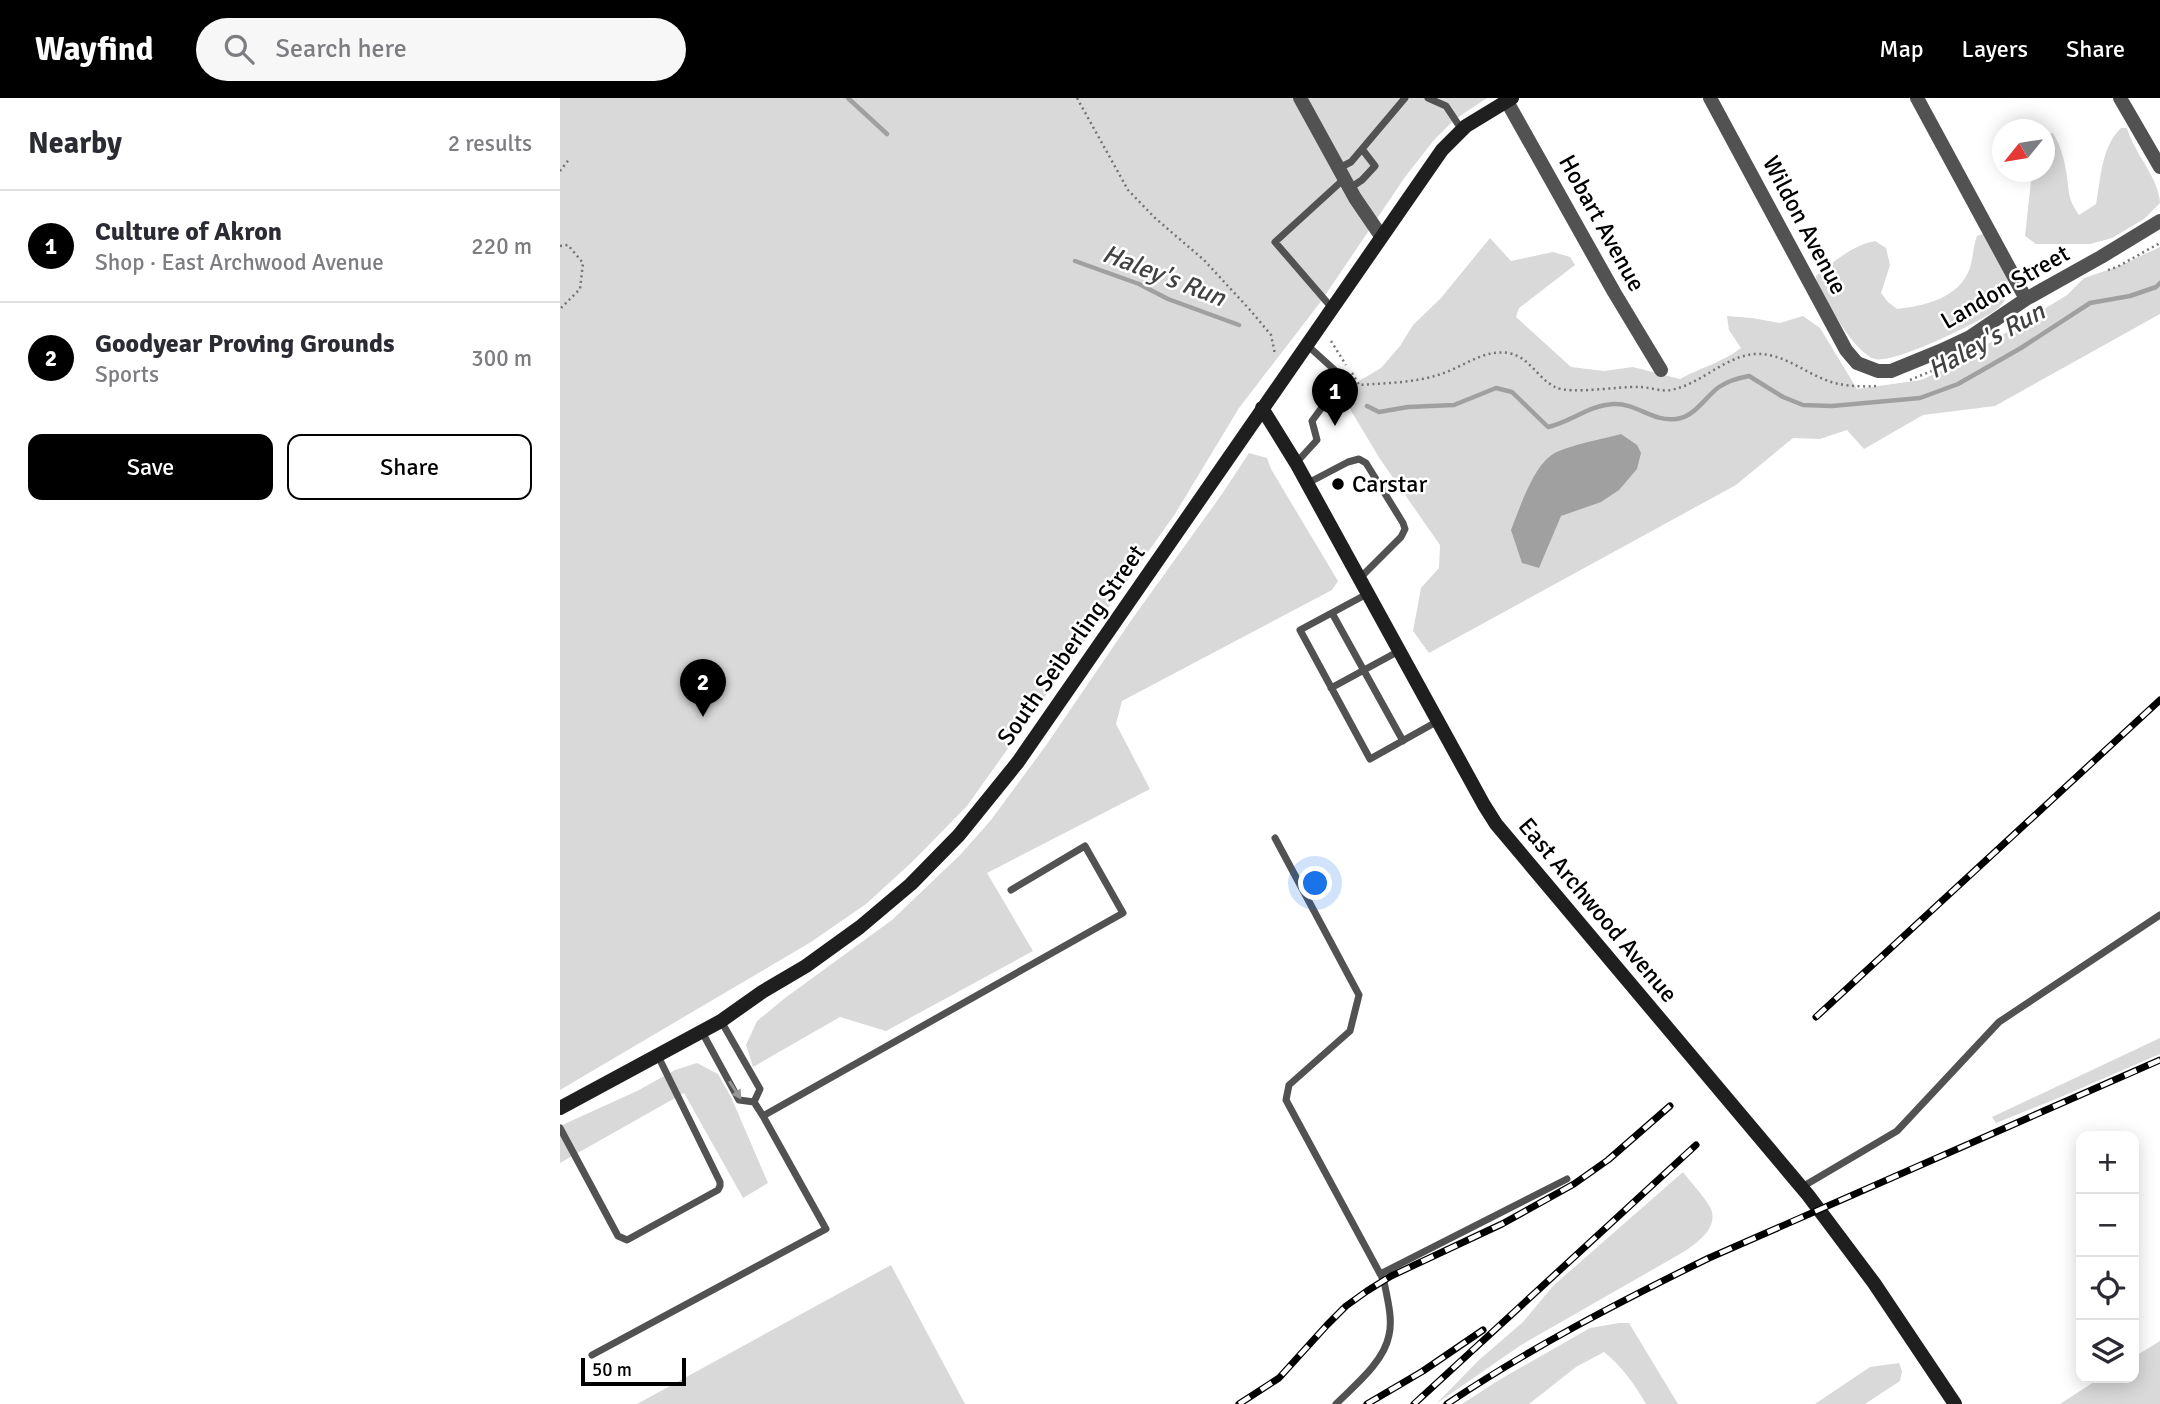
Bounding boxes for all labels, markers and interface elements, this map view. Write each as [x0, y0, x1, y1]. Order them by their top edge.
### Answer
search box [196, 18, 686, 81]
text: Wayfind [35, 29, 154, 70]
icon: search [220, 30, 258, 68]
text: Search here [276, 33, 407, 65]
text: Map [1879, 34, 1924, 64]
text: Layers [1962, 34, 2028, 64]
text: Share [2066, 34, 2125, 64]
north arrow [1992, 119, 2055, 182]
text: Nearby [28, 125, 122, 162]
text: 2 results [448, 129, 532, 158]
street label: Hobart Avenue [1552, 149, 1652, 297]
street label: Wildon Avenue [1756, 151, 1854, 299]
text: Culture of Akron [95, 216, 282, 248]
text: 1 [45, 232, 57, 261]
text: 220 m [471, 232, 532, 261]
water label: Haley's Run [1098, 238, 1230, 314]
street label: Landon Street [1935, 238, 2075, 336]
text: Shop · East Archwood Avenue [95, 248, 384, 277]
water label: Haley's Run [1922, 295, 2051, 386]
text: Goodyear Proving Grounds [95, 328, 394, 360]
text: 2 [45, 344, 57, 373]
text: 300 m [471, 344, 532, 373]
text: Sports [95, 360, 159, 389]
pin: 1 [1312, 368, 1358, 426]
button: Save [28, 434, 273, 500]
button: Share [287, 434, 532, 500]
place label: Carstar [1352, 469, 1427, 499]
marker: Carstar [1330, 476, 1346, 492]
street label: South Seiberling Street [990, 539, 1152, 751]
pin: 2 [680, 659, 726, 717]
street label: East Archwood Avenue [1512, 812, 1684, 1008]
your location [1298, 866, 1332, 900]
one-way arrow [728, 1080, 741, 1100]
map controls [2076, 1131, 2139, 1383]
button: + [2076, 1131, 2139, 1194]
button: − [2076, 1194, 2139, 1257]
button: locate [2076, 1257, 2139, 1320]
button: layers [2076, 1320, 2139, 1383]
scale bar [581, 1355, 686, 1387]
text: 50 m [592, 1358, 632, 1382]

